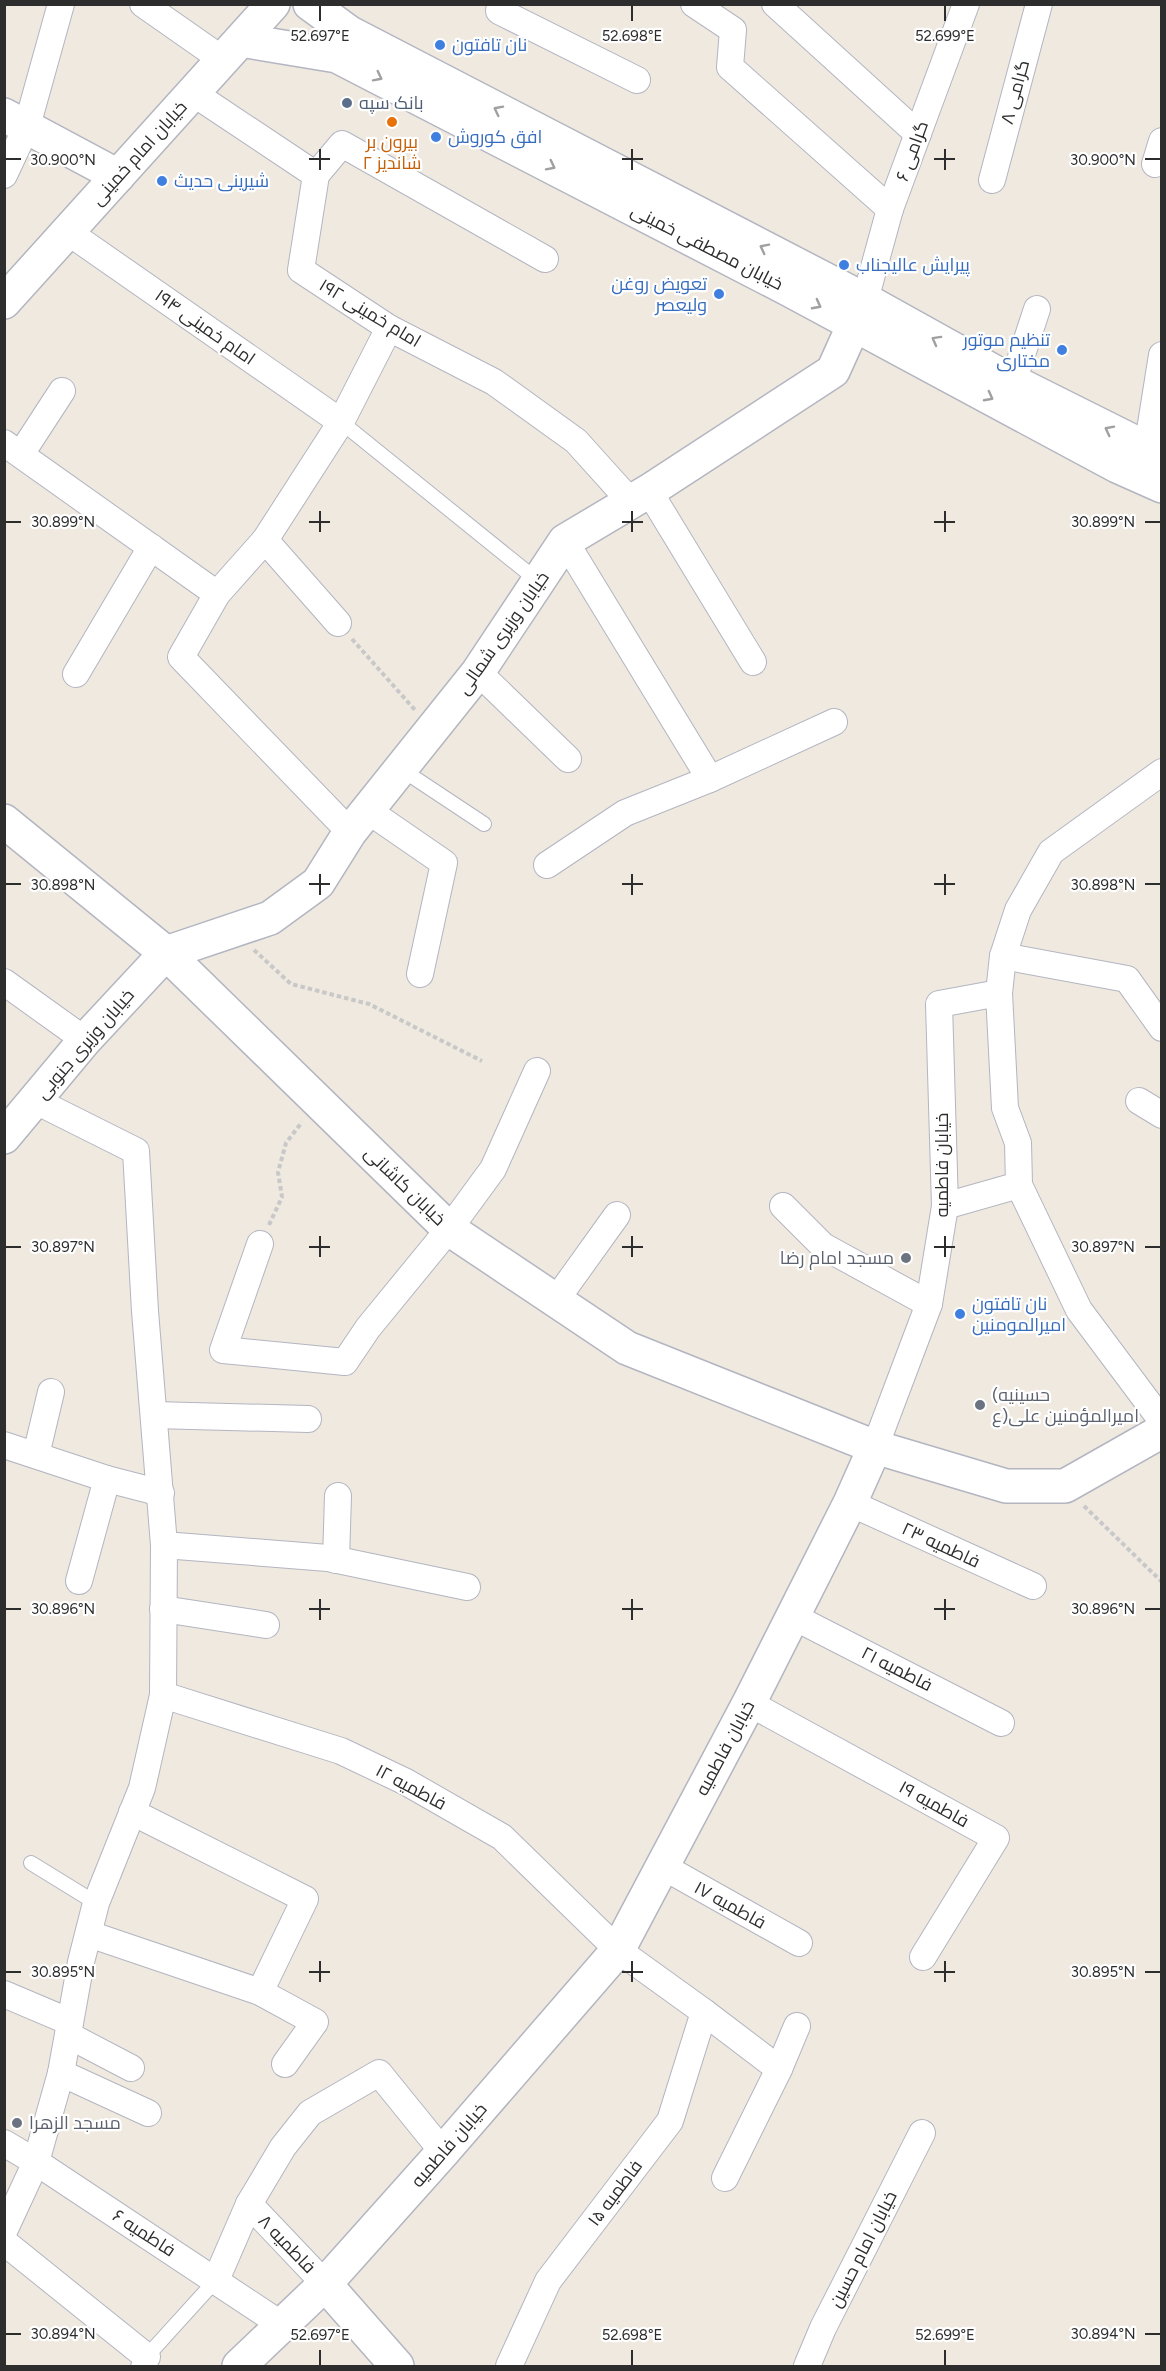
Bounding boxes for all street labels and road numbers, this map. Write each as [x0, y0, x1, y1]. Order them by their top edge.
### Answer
street label: گرامی ۸ [996, 57, 1034, 127]
street label: خیابان امام خمینی [86, 96, 192, 211]
street label: گرامی ۶ [891, 118, 933, 184]
street label: خیابان مصطفی خمینی [627, 199, 787, 295]
street label: امام خمینی ۱۹۲ [315, 274, 425, 353]
street label: امام خمینی ۱۹۴ [150, 284, 259, 370]
street label: خیابان وزیری شمالی [452, 567, 554, 699]
street label: خیابان وزیری جنوبی [31, 984, 139, 1104]
street label: خیابان فاطمیه [931, 1113, 953, 1217]
street label: خیابان کاشانی [360, 1142, 450, 1230]
street label: فاطمیه ۲۳ [898, 1517, 984, 1573]
street label: فاطمیه ۲۱ [858, 1642, 936, 1696]
street label: خیابان فاطمیه [691, 1697, 759, 1799]
street label: فاطمیه ۱۲ [372, 1759, 450, 1815]
street label: فاطمیه ۱۹ [895, 1776, 973, 1832]
street label: فاطمیه ۱۷ [690, 1876, 770, 1934]
street label: خیابان فاطمیه [406, 2098, 492, 2192]
street label: فاطمیه ۱۵ [583, 2156, 647, 2230]
street label: خیابان امام حسین [824, 2187, 903, 2311]
street label: فاطمیه ۶ [108, 2205, 180, 2261]
street label: فاطمیه ۸ [254, 2210, 320, 2278]

